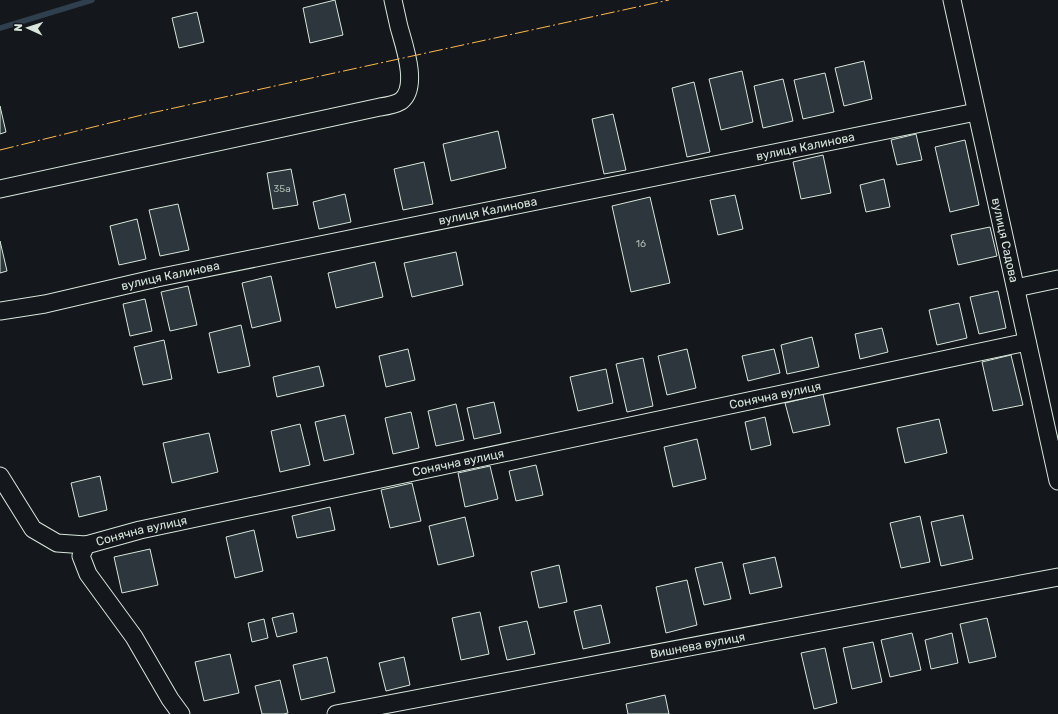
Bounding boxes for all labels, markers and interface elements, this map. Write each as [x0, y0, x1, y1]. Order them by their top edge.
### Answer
north arrow [8, 8, 48, 48]
text: N [12, 23, 25, 32]
street label: вулиця Калинова [755, 130, 856, 163]
house number: 35а [273, 183, 291, 195]
street label: вулиця Калинова [437, 194, 538, 228]
street label: вулиця Садова [989, 197, 1021, 284]
house number: 16 [636, 238, 646, 250]
street label: вулиця Калинова [120, 258, 221, 293]
street label: Сонячна вулиця [728, 379, 822, 412]
street label: Сонячна вулиця [411, 446, 505, 479]
street label: Сонячна вулиця [94, 513, 188, 549]
street label: Вишнева вулиця [649, 630, 746, 661]

